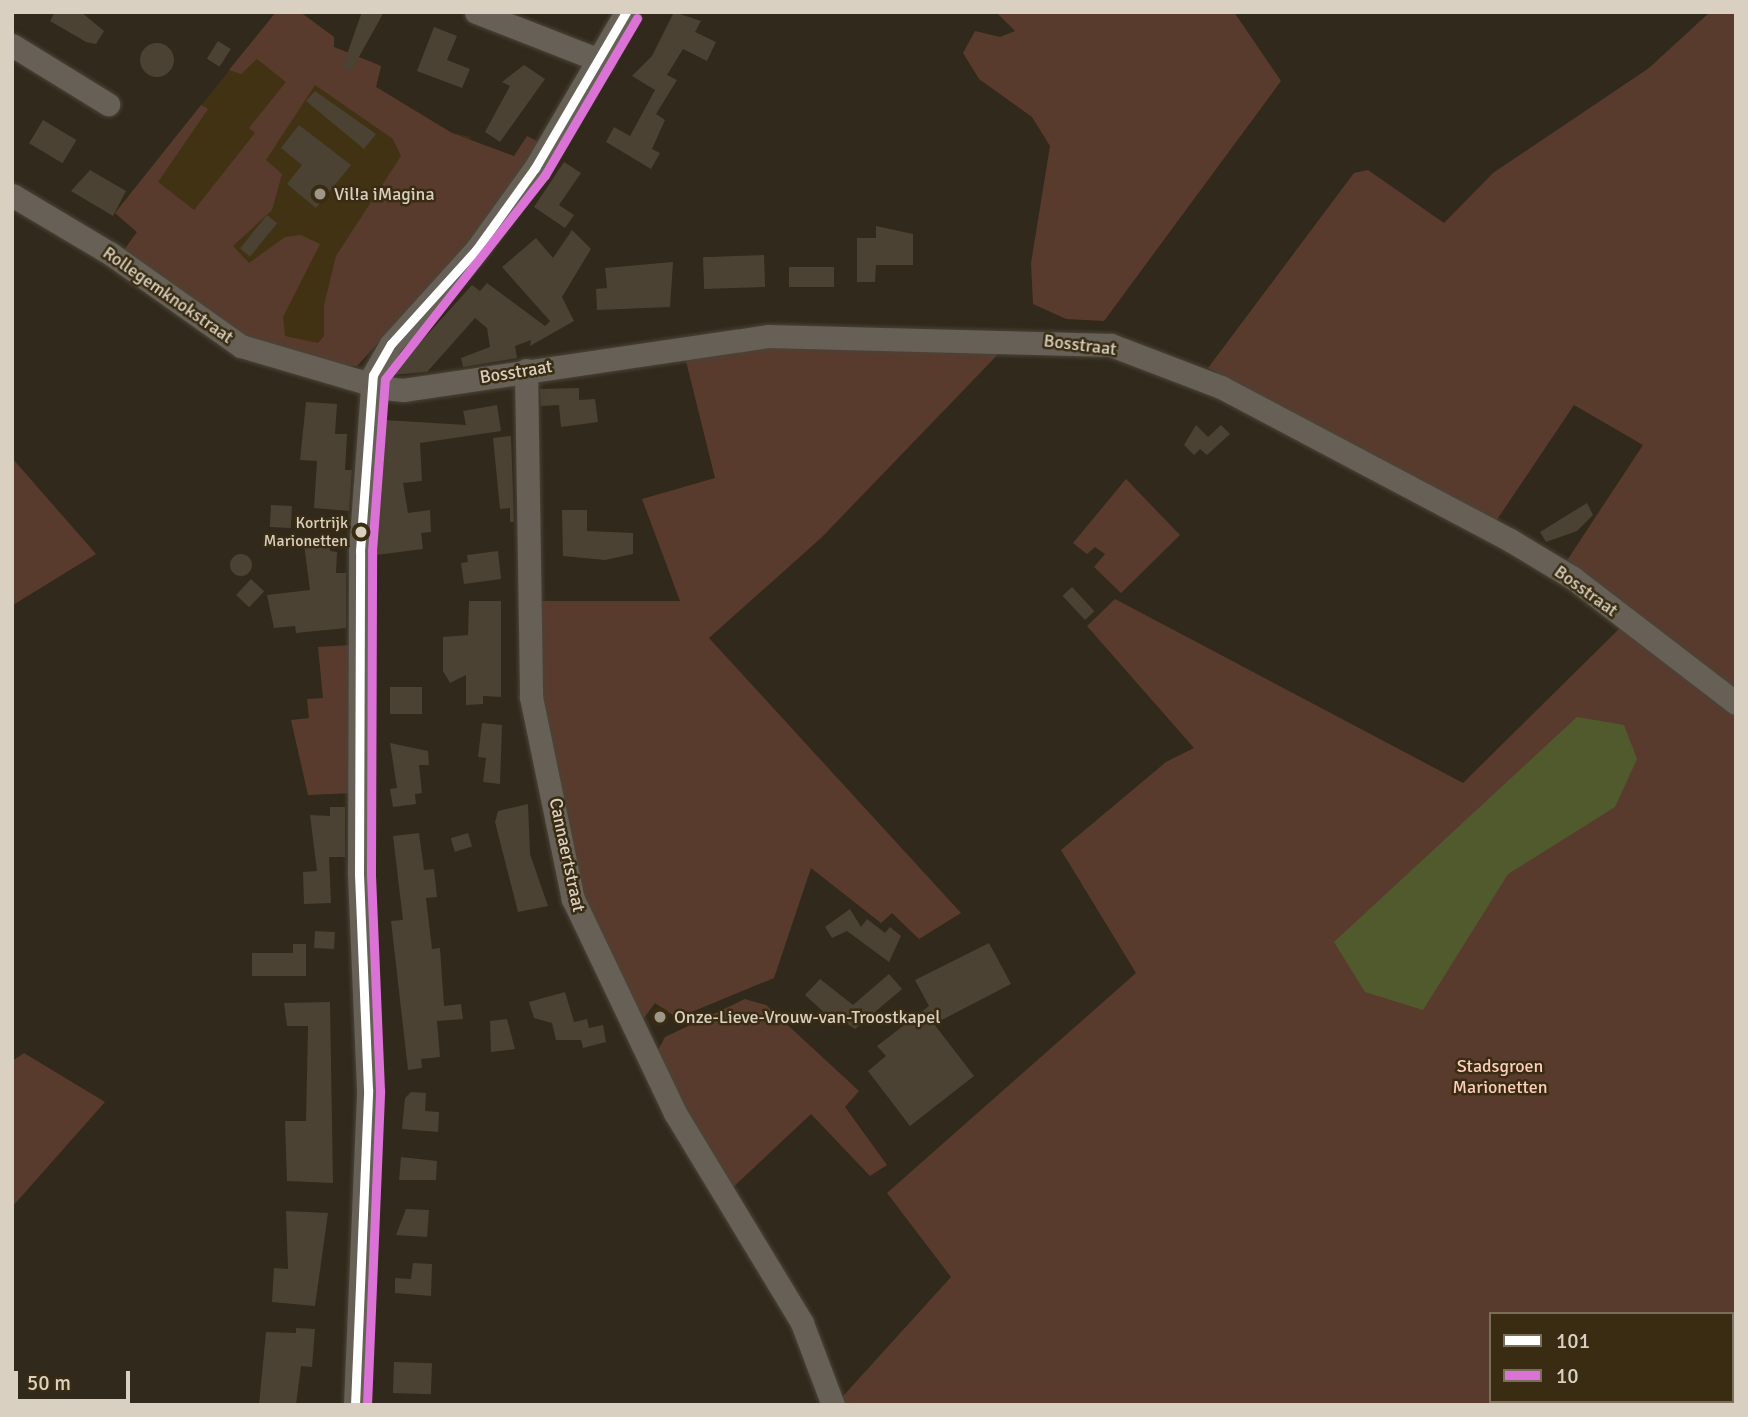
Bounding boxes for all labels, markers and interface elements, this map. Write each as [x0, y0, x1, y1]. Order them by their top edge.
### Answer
place label: Vil!a iMagina [334, 183, 435, 205]
marker: Vil!a iMagina [312, 186, 328, 202]
street label: Rollegemknokstraat [99, 242, 237, 348]
street label: Bosstraat [1042, 330, 1118, 360]
street label: Bosstraat [478, 356, 554, 388]
place label: Kortrijk Marionetten [264, 513, 348, 551]
marker: Kortrijk Marionetten [354, 525, 368, 539]
street label: Bosstraat [1550, 561, 1622, 621]
street label: Cannaertstraat [544, 796, 590, 914]
place label: Onze-Lieve-Vrouw-van-Troostkapel [674, 1006, 940, 1028]
marker: Onze-Lieve-Vrouw-van-Troostkapel [652, 1009, 668, 1025]
park label: Stadsgroen Marionetten [1453, 1056, 1547, 1098]
legend [1489, 1312, 1734, 1403]
text: 101 [1556, 1328, 1590, 1354]
scale bar [18, 1358, 133, 1402]
text: 10 [1556, 1363, 1579, 1389]
text: 50 m [27, 1370, 71, 1396]

